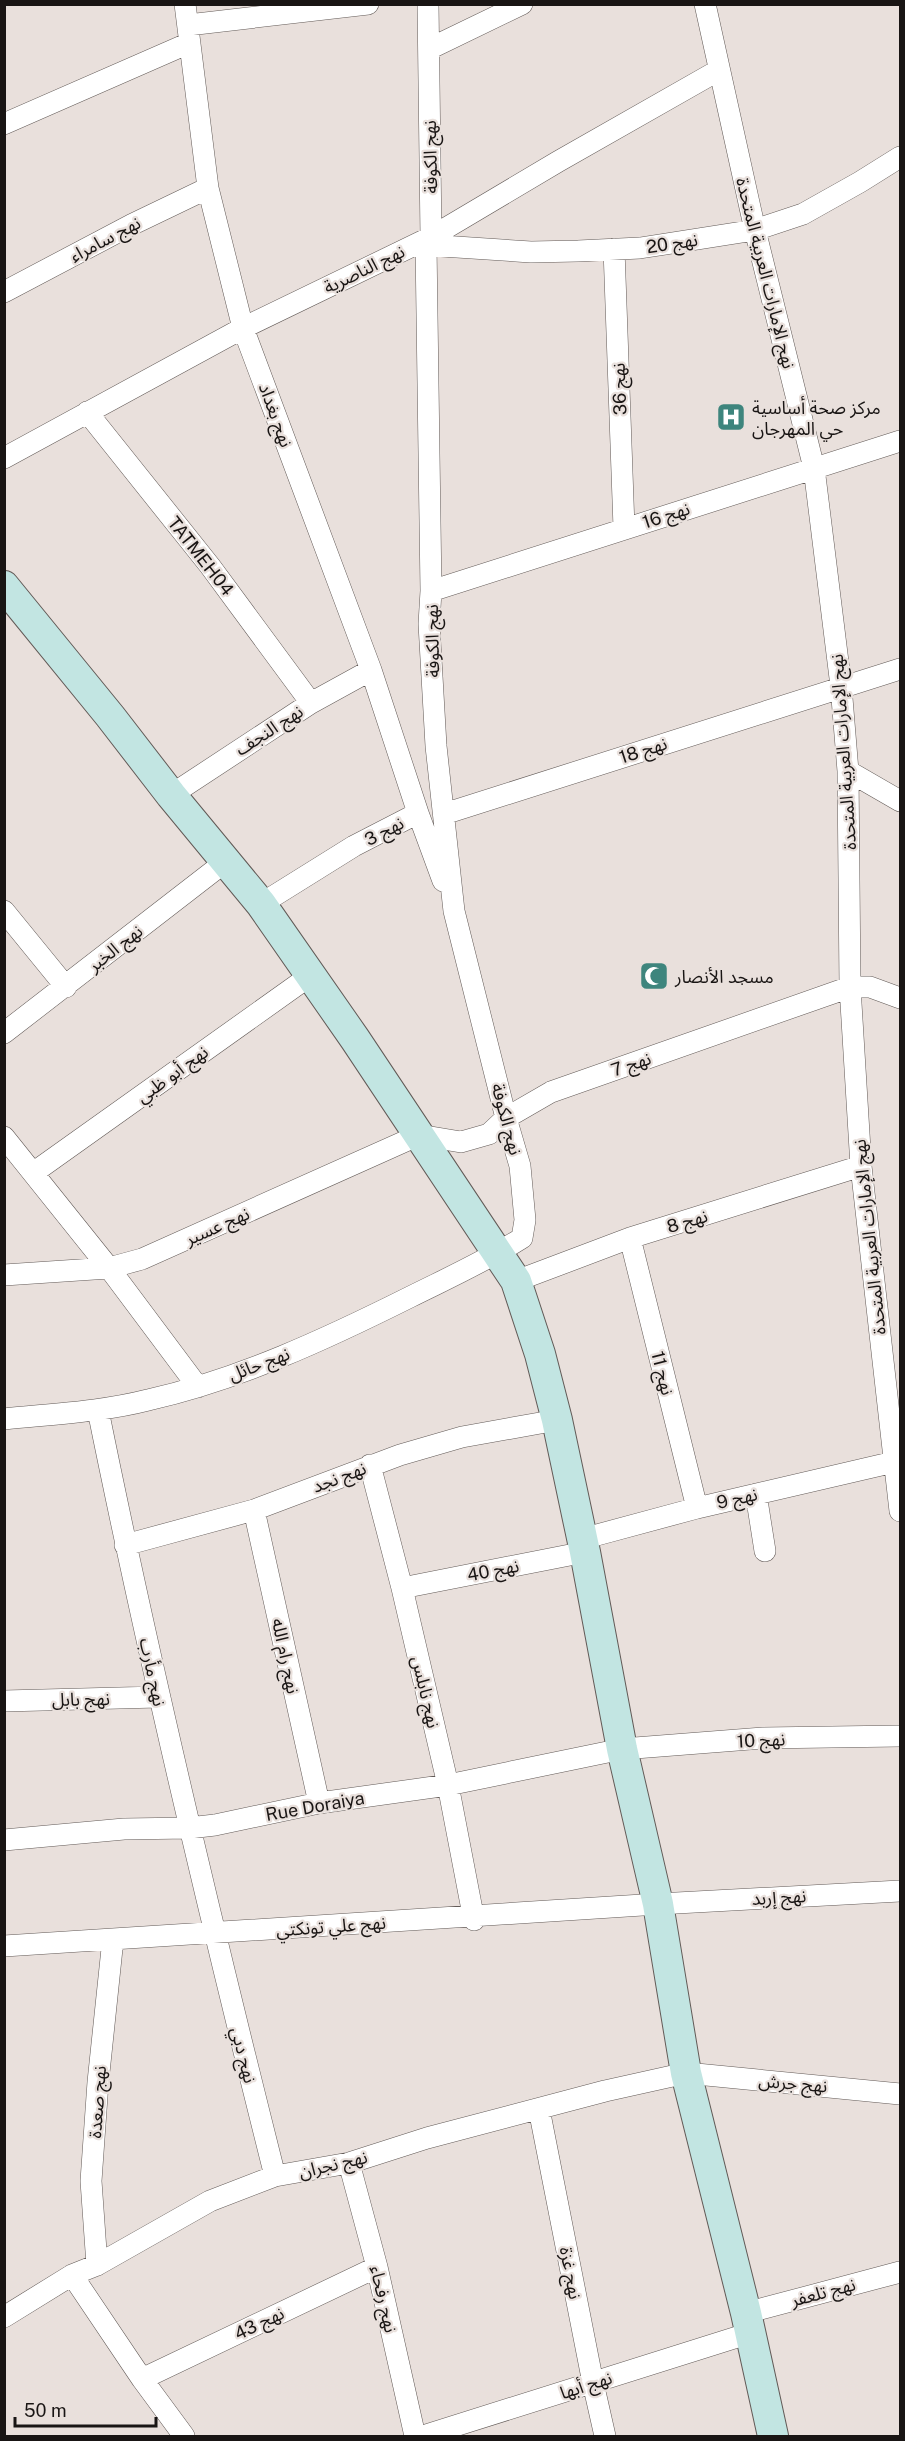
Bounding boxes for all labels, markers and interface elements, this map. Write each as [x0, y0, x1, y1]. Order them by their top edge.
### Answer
street label: نهج الكوفة [419, 120, 444, 194]
street label: نهج الإمارات العربية المتحدة [729, 175, 800, 371]
street label: نهج سامراء [66, 212, 145, 269]
street label: نهج 20 [645, 229, 700, 260]
street label: نهج الناصرية [320, 240, 409, 300]
street label: نهج 36 [608, 362, 633, 416]
street label: نهج بغداد [252, 380, 297, 451]
place label: مركز صحة أساسية حي المهرجان [752, 396, 881, 442]
hospital icon: مركز صحة أساسية حي المهرجان [715, 401, 747, 433]
street label: نهج 16 [640, 498, 693, 535]
street label: TATMEH04 [164, 512, 238, 600]
street label: نهج الكوفة [421, 604, 446, 678]
street label: نهج الإمارات العربية المتحدة [826, 653, 863, 851]
street label: نهج النجف [231, 700, 308, 762]
street label: نهج 18 [616, 732, 670, 770]
street label: نهج 3 [361, 812, 409, 853]
street label: نهج الخبر [83, 920, 148, 979]
mosque icon: مسجد الأنصار [638, 960, 670, 992]
place label: مسجد الأنصار [674, 966, 774, 988]
street label: نهج أبو ظبي [132, 1041, 214, 1110]
street label: نهج 7 [608, 1047, 655, 1083]
street label: نهج الكوفة [484, 1081, 527, 1158]
street label: نهج الإمارات العربية المتحدة [848, 1138, 893, 1336]
street label: نهج عسير [181, 1203, 254, 1253]
street label: نهج 8 [664, 1205, 711, 1240]
street label: نهج حائل [225, 1343, 294, 1388]
street label: نهج 11 [644, 1349, 679, 1398]
street label: نهج نجد [309, 1457, 370, 1500]
street label: نهج 9 [715, 1483, 760, 1516]
street label: نهج 40 [465, 1555, 521, 1588]
street label: نهج رام الله [264, 1616, 304, 1697]
street label: نهج مأرب [133, 1636, 171, 1709]
street label: نهج نابلس [405, 1654, 444, 1731]
street label: نهج بابل [52, 1688, 110, 1713]
street label: نهج 10 [736, 1728, 786, 1755]
street label: Rue Doraiya [264, 1787, 366, 1825]
street label: نهج إربد [751, 1885, 807, 1912]
street label: نهج علي تونكتي [275, 1912, 387, 1943]
street label: نهج دبي [224, 2025, 261, 2086]
street label: نهج صعدة [84, 2065, 113, 2139]
street label: نهج جرش [757, 2070, 828, 2099]
street label: نهج نجران [297, 2146, 370, 2185]
street label: نهج غزة [553, 2245, 586, 2301]
street label: نهج رفحاء [363, 2263, 402, 2335]
street label: نهج تلعفر [787, 2273, 858, 2314]
street label: نهج 43 [231, 2302, 289, 2347]
street label: نهج أبها [557, 2366, 616, 2406]
scale bar [15, 2390, 156, 2428]
text: 50 m [24, 2400, 67, 2421]

